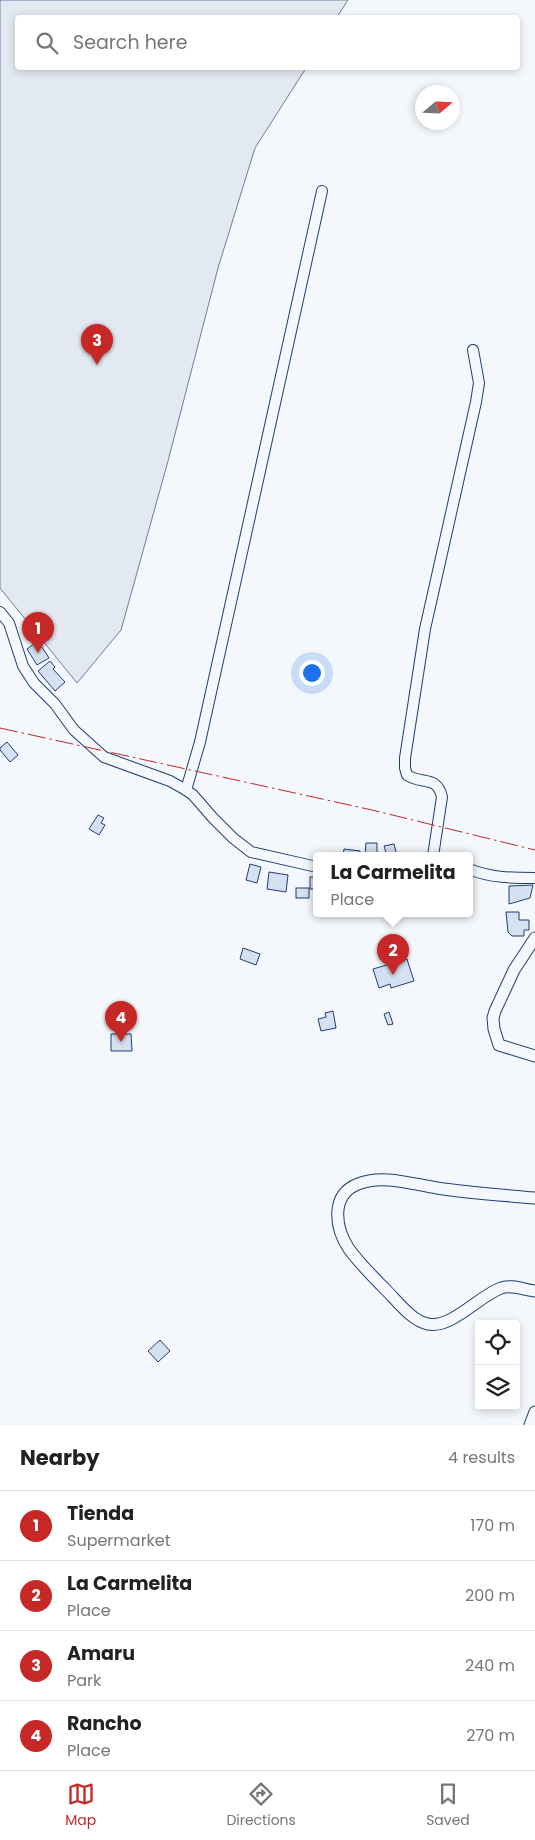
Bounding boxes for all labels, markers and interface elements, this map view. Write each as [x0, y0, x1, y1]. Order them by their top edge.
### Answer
search box [15, 15, 520, 70]
icon: search [33, 29, 61, 57]
text: Search here [73, 29, 187, 56]
north arrow [415, 85, 460, 130]
pin: 3 [81, 324, 113, 365]
pin: 1 [22, 612, 54, 653]
your location [299, 660, 325, 686]
popup [313, 852, 473, 917]
text: La Carmelita [330, 859, 456, 886]
text: Place [330, 888, 374, 911]
pin: 2 [377, 934, 409, 975]
pin: 4 [105, 1001, 137, 1042]
map controls [475, 1320, 520, 1410]
button: locate [475, 1320, 520, 1365]
button: layers [475, 1365, 520, 1410]
text: Nearby [20, 1443, 100, 1472]
text: 4 results [448, 1446, 515, 1469]
text: Tienda [67, 1500, 134, 1527]
text: 1 [33, 1514, 39, 1537]
text: 170 m [470, 1514, 515, 1537]
text: Supermarket [67, 1529, 171, 1552]
text: La Carmelita [67, 1570, 192, 1597]
text: 2 [31, 1584, 41, 1607]
text: 200 m [465, 1584, 515, 1607]
text: Place [67, 1599, 111, 1622]
text: Amaru [67, 1640, 135, 1667]
text: 3 [31, 1654, 41, 1677]
text: 240 m [465, 1654, 515, 1677]
text: Park [67, 1669, 101, 1692]
text: Rancho [67, 1710, 142, 1737]
text: 4 [31, 1724, 41, 1747]
text: 270 m [466, 1724, 515, 1747]
text: Place [67, 1739, 111, 1762]
tab: Map [65, 1780, 96, 1831]
tab: Directions [226, 1780, 296, 1831]
tab: Saved [426, 1780, 470, 1831]

